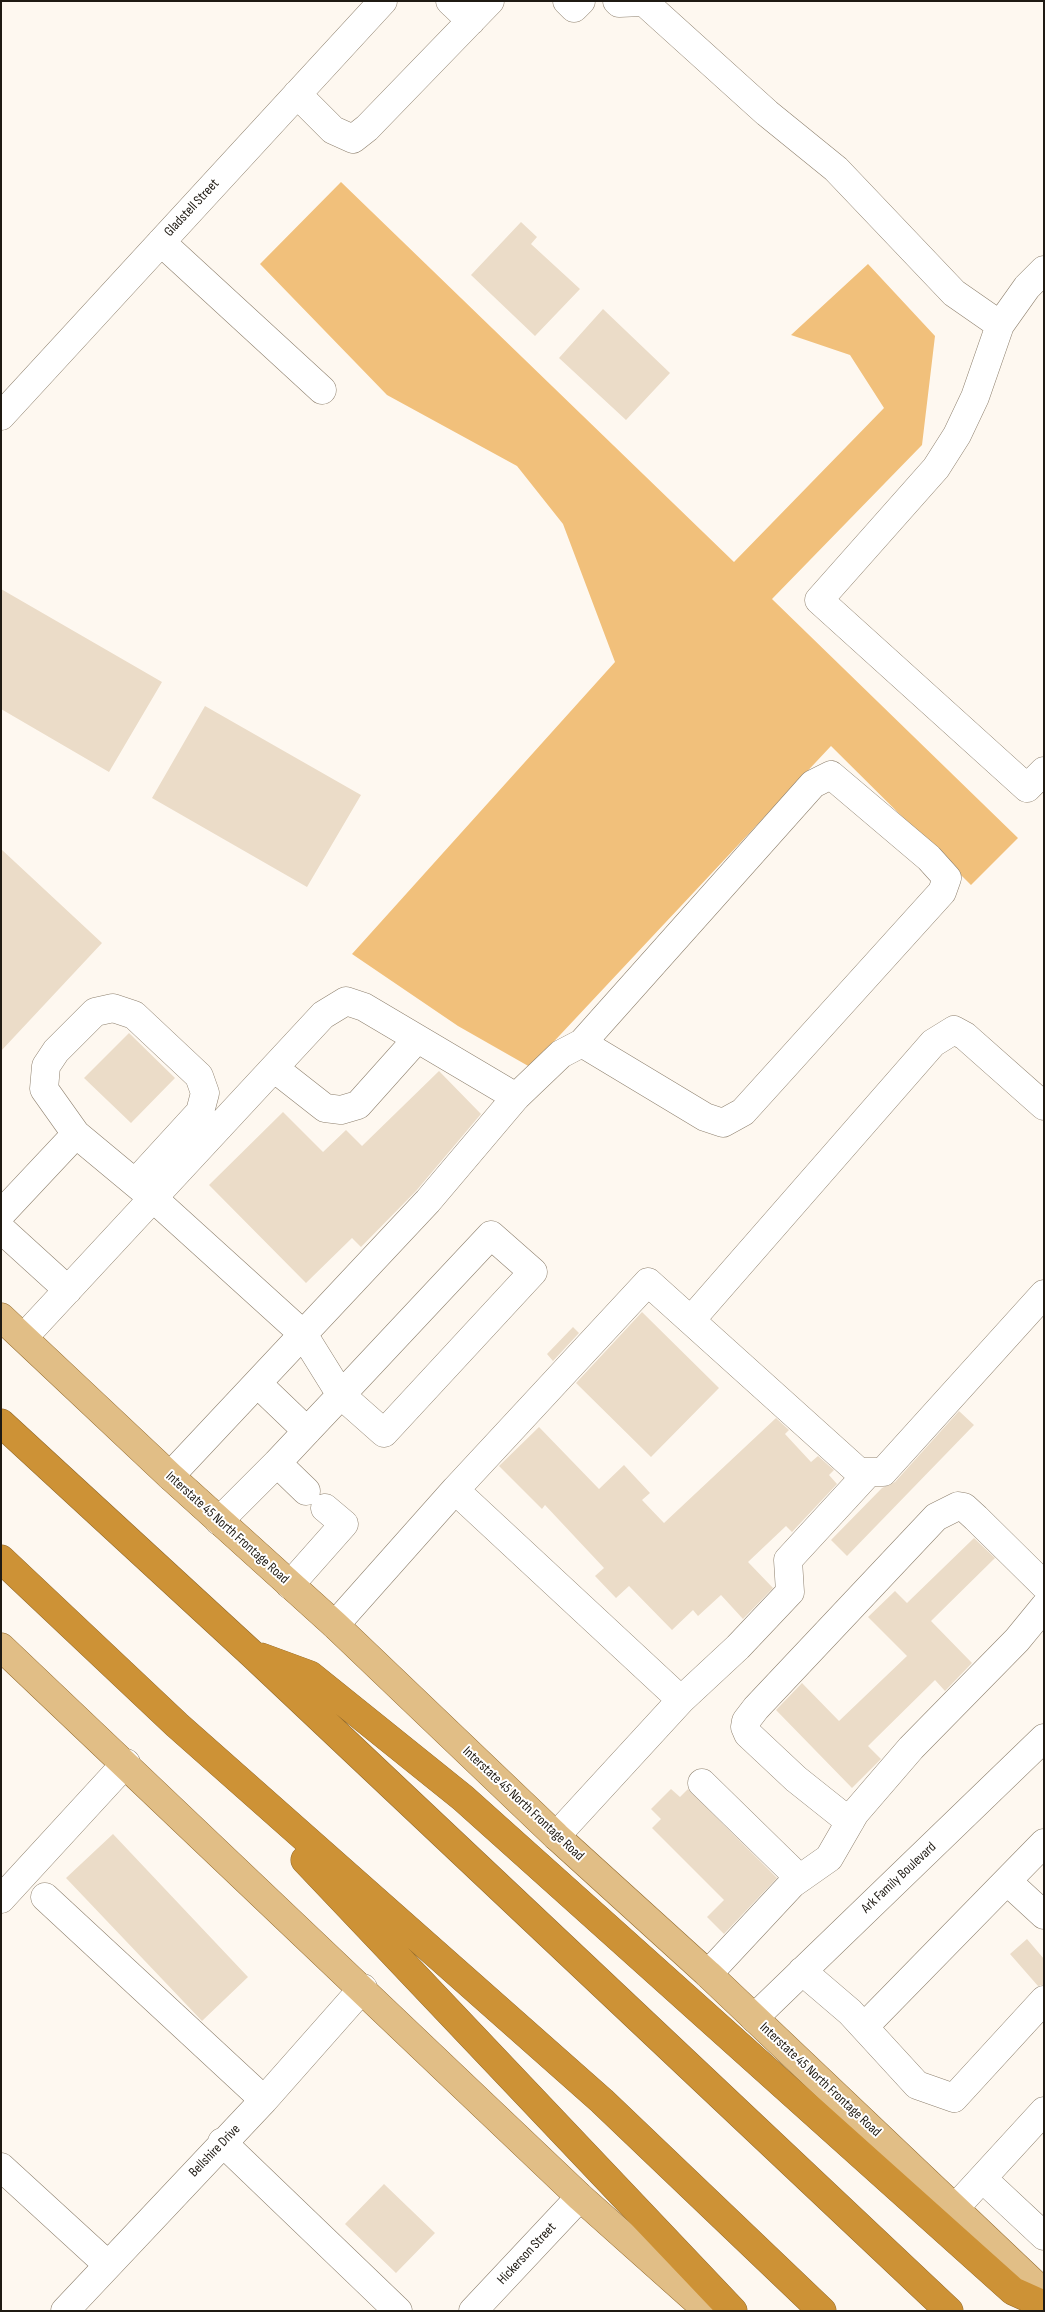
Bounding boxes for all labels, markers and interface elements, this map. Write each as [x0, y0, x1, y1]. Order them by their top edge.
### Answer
street label: Gladstell Street [161, 176, 223, 240]
street label: Interstate 45 North Frontage Road [162, 1468, 292, 1588]
street label: Interstate 45 North Frontage Road [459, 1743, 587, 1865]
street label: Ark Family Boulevard [858, 1839, 940, 1917]
street label: Interstate 45 North Frontage Road [756, 2019, 884, 2141]
street label: Bellshire Drive [186, 2121, 244, 2181]
street label: Hickerson Street [494, 2220, 560, 2288]

